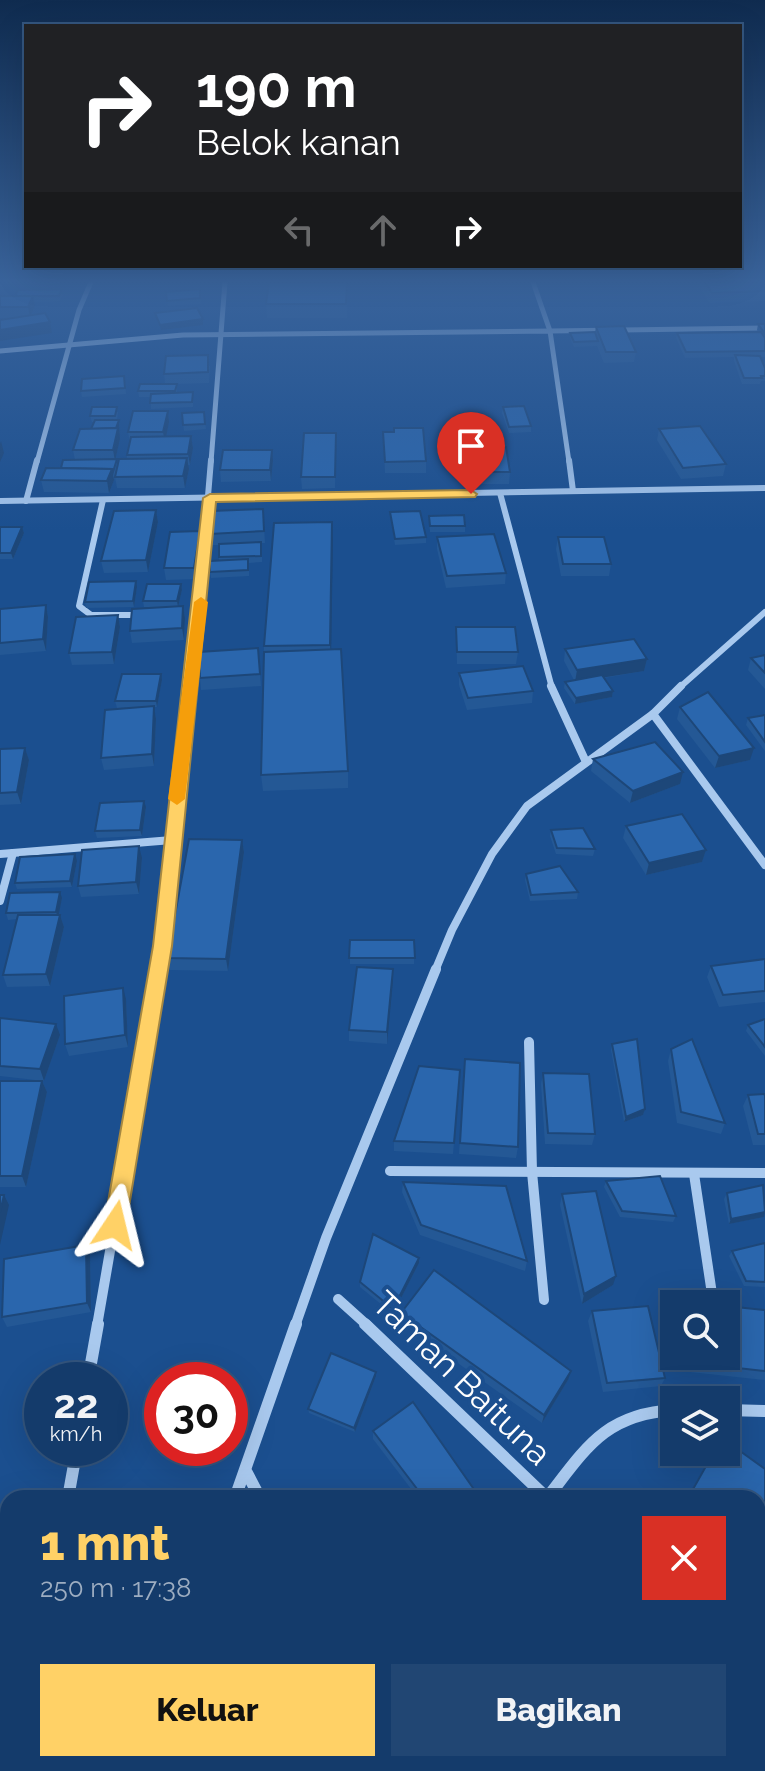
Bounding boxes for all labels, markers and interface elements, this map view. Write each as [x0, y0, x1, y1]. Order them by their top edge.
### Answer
text: 190 m [196, 54, 357, 120]
icon: right [64, 56, 168, 160]
text: Belok kanan [196, 121, 401, 163]
icon: left [277, 208, 321, 252]
icon: ahead [361, 208, 405, 252]
icon: right [445, 208, 489, 252]
pin [437, 412, 505, 494]
icon: arrive [449, 424, 493, 468]
position arrow [73, 1183, 157, 1267]
street label: Taman Baituna [364, 1283, 560, 1473]
map controls [660, 1290, 740, 1466]
button: search [660, 1290, 740, 1370]
speed limit sign: 30 [144, 1362, 248, 1466]
text: 22 [53, 1380, 99, 1427]
button: layers [660, 1386, 740, 1466]
text: km/h [50, 1422, 102, 1446]
text: 1 mnt [40, 1515, 170, 1571]
button: close [642, 1516, 726, 1600]
text: 250 m · 17:38 [40, 1573, 191, 1603]
button: Keluar [40, 1664, 375, 1756]
button: Bagikan [391, 1664, 726, 1756]

